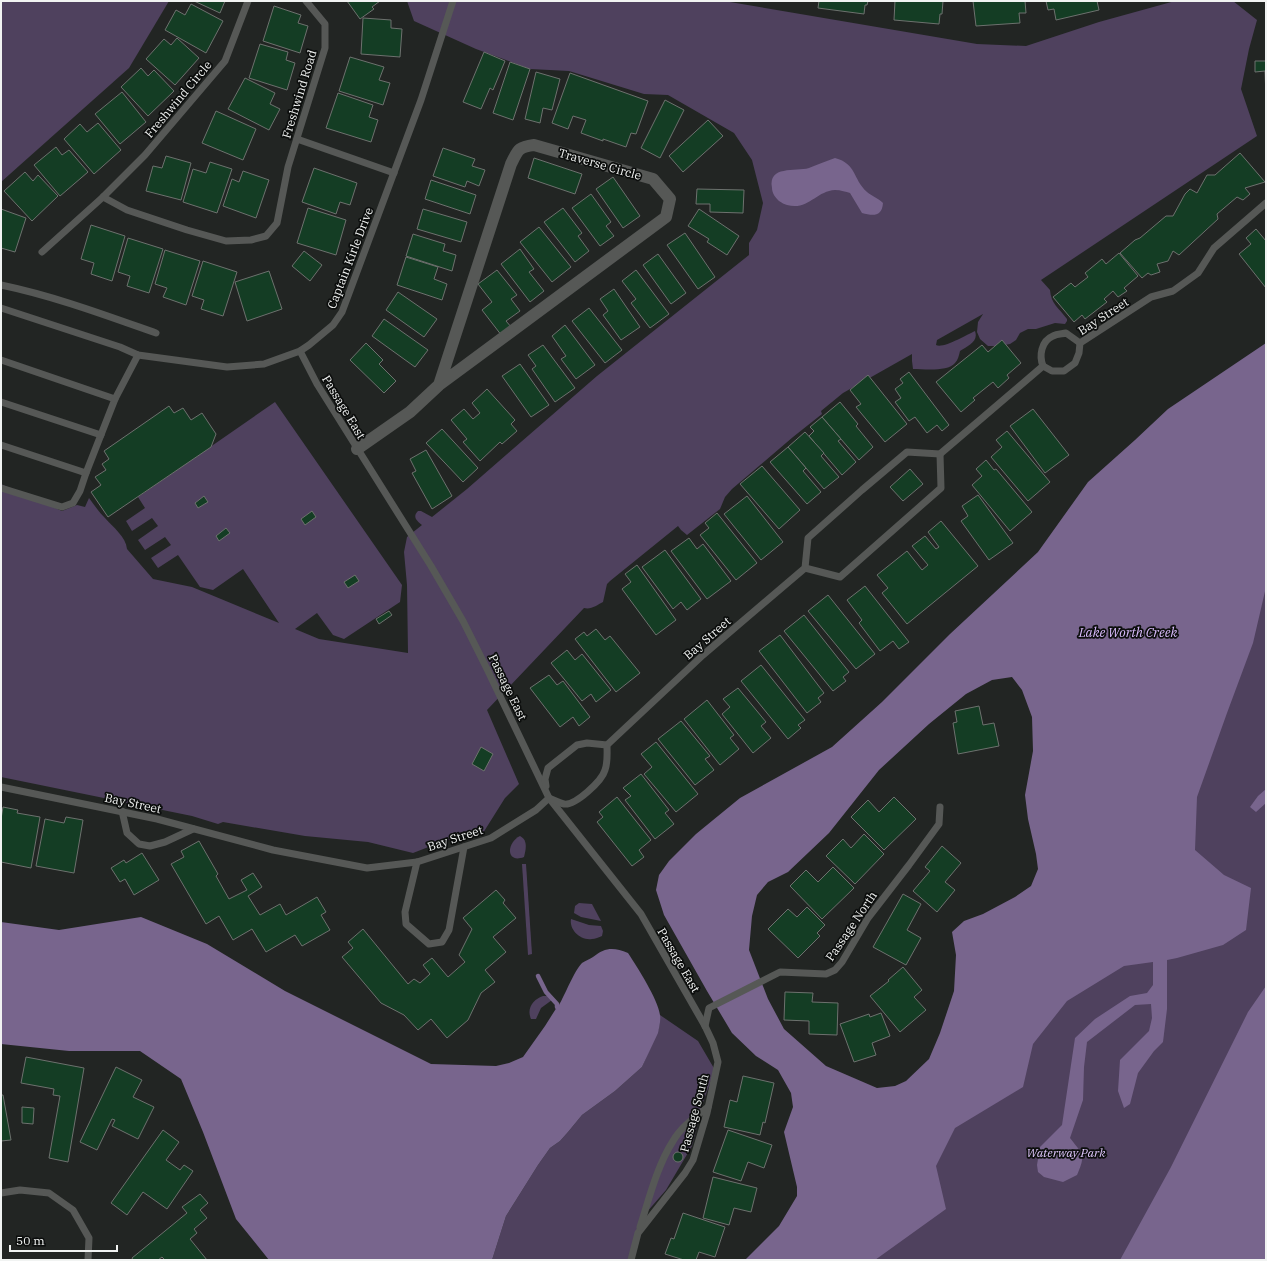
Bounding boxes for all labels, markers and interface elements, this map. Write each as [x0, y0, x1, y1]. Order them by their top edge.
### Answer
street label: Freshwind Road [278, 48, 320, 140]
street label: Freshwind Circle [141, 57, 215, 141]
street label: Traverse Circle [557, 145, 643, 183]
street label: Captain Kirle Drive [324, 205, 376, 311]
street label: Bay Street [1075, 294, 1131, 338]
street label: Passage East [319, 372, 369, 442]
street label: Bay Street [680, 614, 734, 662]
water label: Lake Worth Creek [1078, 624, 1177, 641]
street label: Passage East [485, 651, 531, 723]
street label: Bay Street [103, 790, 163, 816]
street label: Bay Street [425, 822, 485, 854]
street label: Passage North [822, 888, 880, 964]
street label: Passage East [655, 925, 703, 995]
street label: Passage South [676, 1072, 712, 1154]
park label: Waterway Park [1026, 1145, 1106, 1160]
scale bar [10, 1227, 117, 1253]
text: 50 m [16, 1233, 45, 1248]

